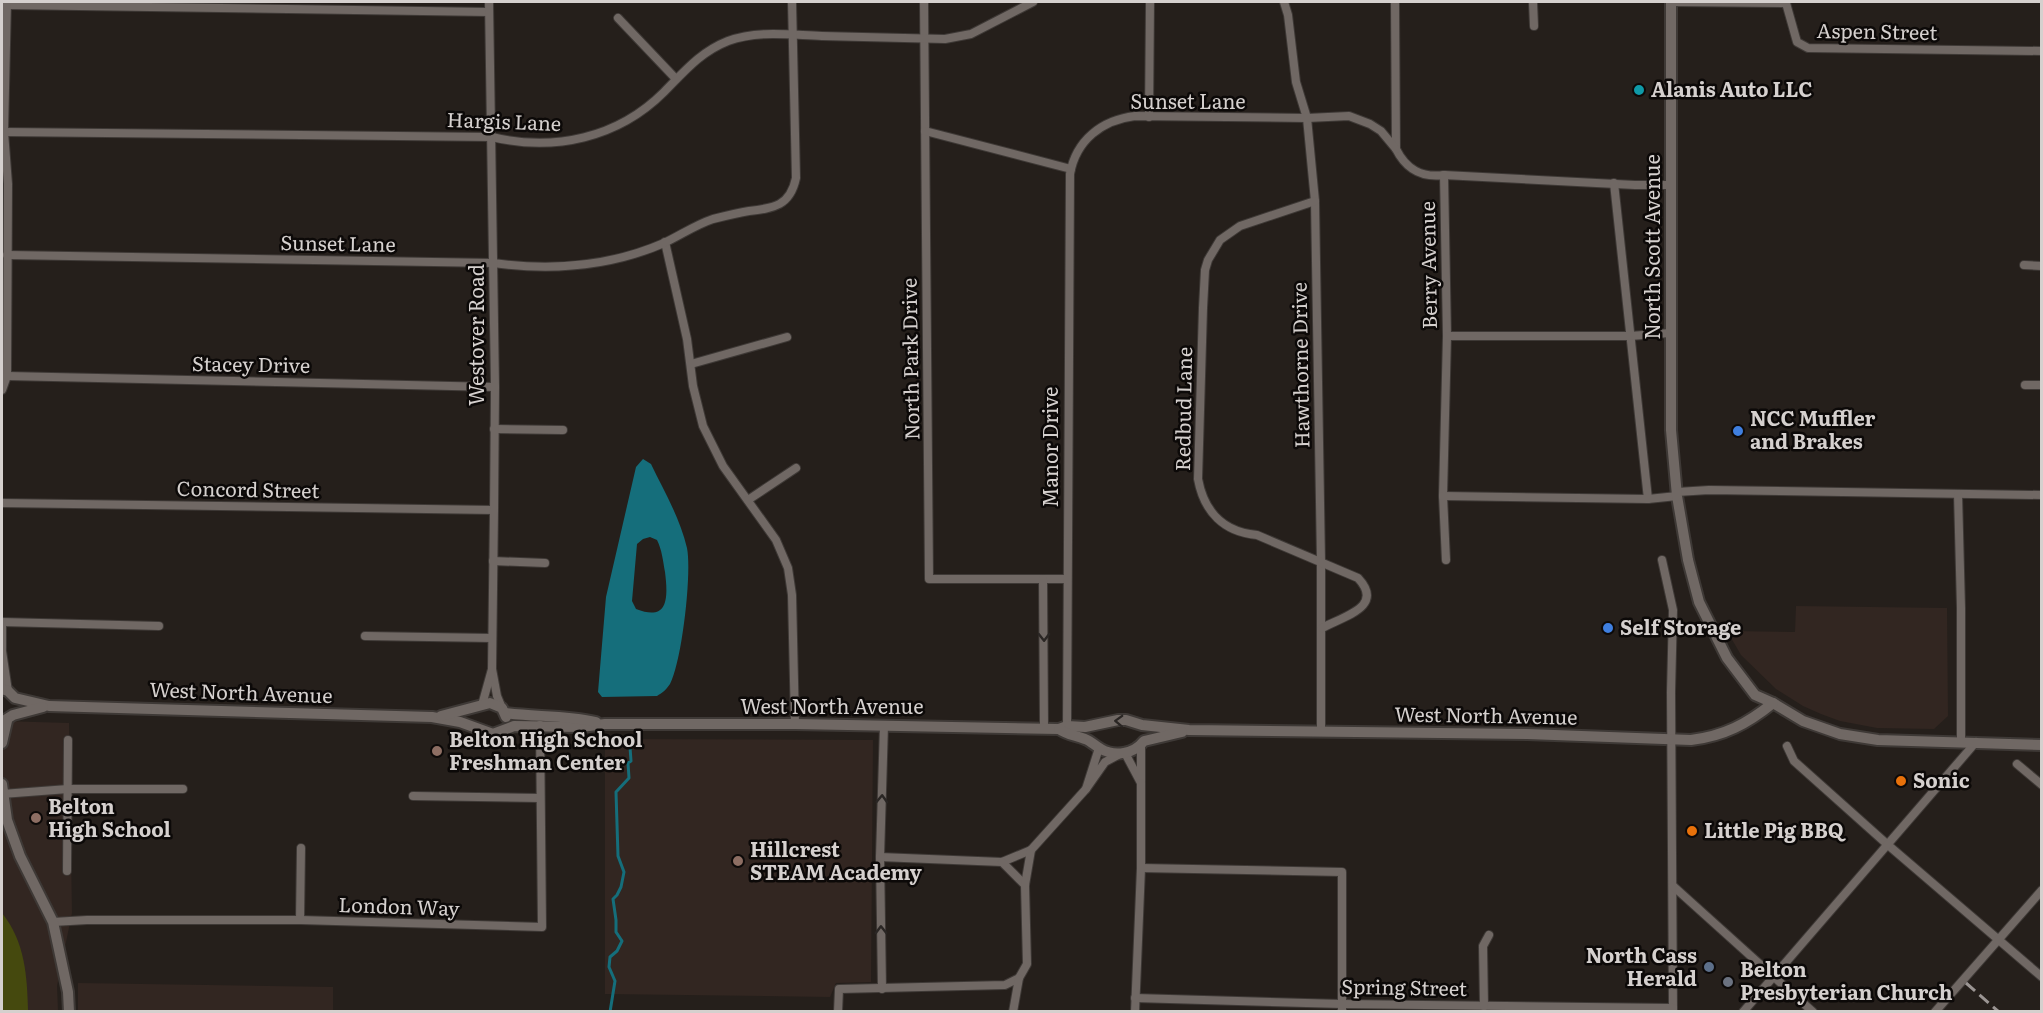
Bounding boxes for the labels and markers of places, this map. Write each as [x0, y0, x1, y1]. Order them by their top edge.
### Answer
place label: Alanis Auto LLC [1651, 73, 1813, 103]
marker: Alanis Auto LLC [1632, 83, 1646, 97]
place label: NCC Muffler and Brakes [1750, 402, 1876, 455]
marker: NCC Muffler and Brakes [1731, 424, 1745, 438]
place label: Self Storage [1620, 611, 1741, 641]
marker: Self Storage [1601, 621, 1615, 635]
place label: Belton High School Freshman Center [449, 723, 642, 776]
marker: Belton High School Freshman Center [430, 744, 444, 758]
place label: Sonic [1913, 764, 1970, 794]
marker: Sonic [1894, 774, 1908, 788]
place label: Belton High School [48, 790, 171, 843]
marker: Belton High School [29, 811, 43, 825]
place label: Little Pig BBQ [1704, 814, 1847, 844]
marker: Little Pig BBQ [1685, 824, 1699, 838]
place label: Hillcrest STEAM Academy [750, 833, 922, 886]
marker: Hillcrest STEAM Academy [731, 854, 745, 868]
place label: North Cass Herald [1586, 939, 1697, 992]
place label: Belton Presbyterian Church [1740, 953, 1953, 1006]
marker: North Cass Herald [1702, 960, 1716, 974]
marker: Belton Presbyterian Church [1721, 975, 1735, 989]

